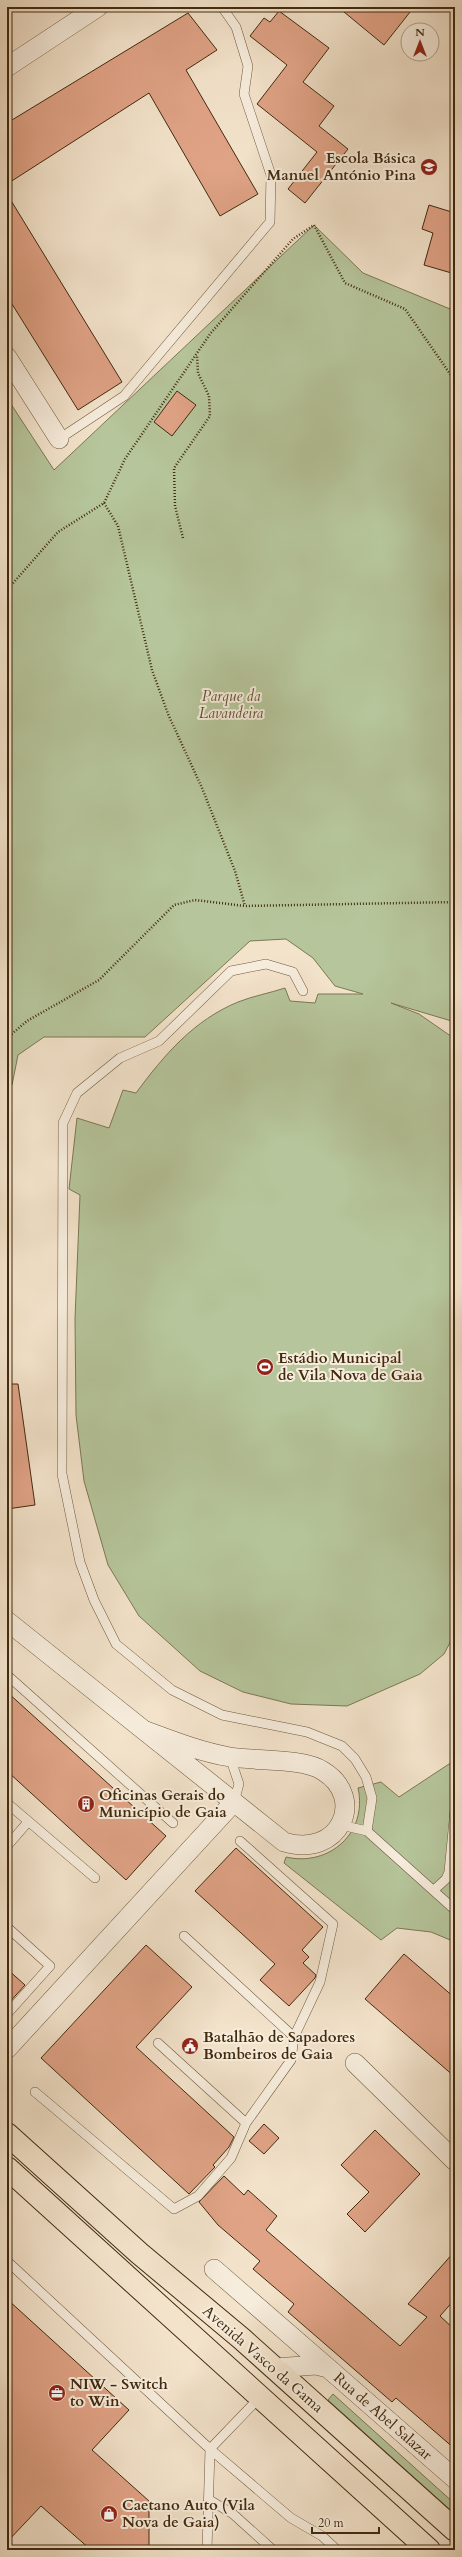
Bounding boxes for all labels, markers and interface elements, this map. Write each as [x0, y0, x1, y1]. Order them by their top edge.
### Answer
north arrow [400, 22, 440, 62]
text: N [415, 25, 425, 40]
place label: Escola Básica Manuel António Pina [267, 148, 417, 185]
school or university icon: Escola Básica Manuel António Pina [419, 157, 439, 177]
park label: Parque da Lavandeira [199, 686, 263, 723]
place label: Estádio Municipal de Vila Nova de Gaia [278, 1348, 423, 1385]
sports icon: Estádio Municipal de Vila Nova de Gaia [255, 1357, 275, 1377]
place label: Oficinas Gerais do Município de Gaia [99, 1785, 227, 1822]
building icon: Oficinas Gerais do Município de Gaia [76, 1794, 96, 1814]
place label: Batalhão de Sapadores Bombeiros de Gaia [203, 2027, 355, 2064]
public building icon: Batalhão de Sapadores Bombeiros de Gaia [180, 2036, 200, 2056]
street label: Avenida Vasco da Gama [198, 2301, 328, 2417]
street label: Rua de Abel Salazar [330, 2368, 437, 2465]
place label: NIW - Switch to Win [70, 2374, 168, 2411]
office icon: NIW - Switch to Win [47, 2383, 67, 2403]
place label: Caetano Auto (Vila Nova de Gaia) [122, 2495, 256, 2532]
shop icon: Caetano Auto (Vila Nova de Gaia) [99, 2504, 119, 2524]
scale bar [312, 2509, 379, 2535]
text: 20 m [318, 2515, 345, 2531]

